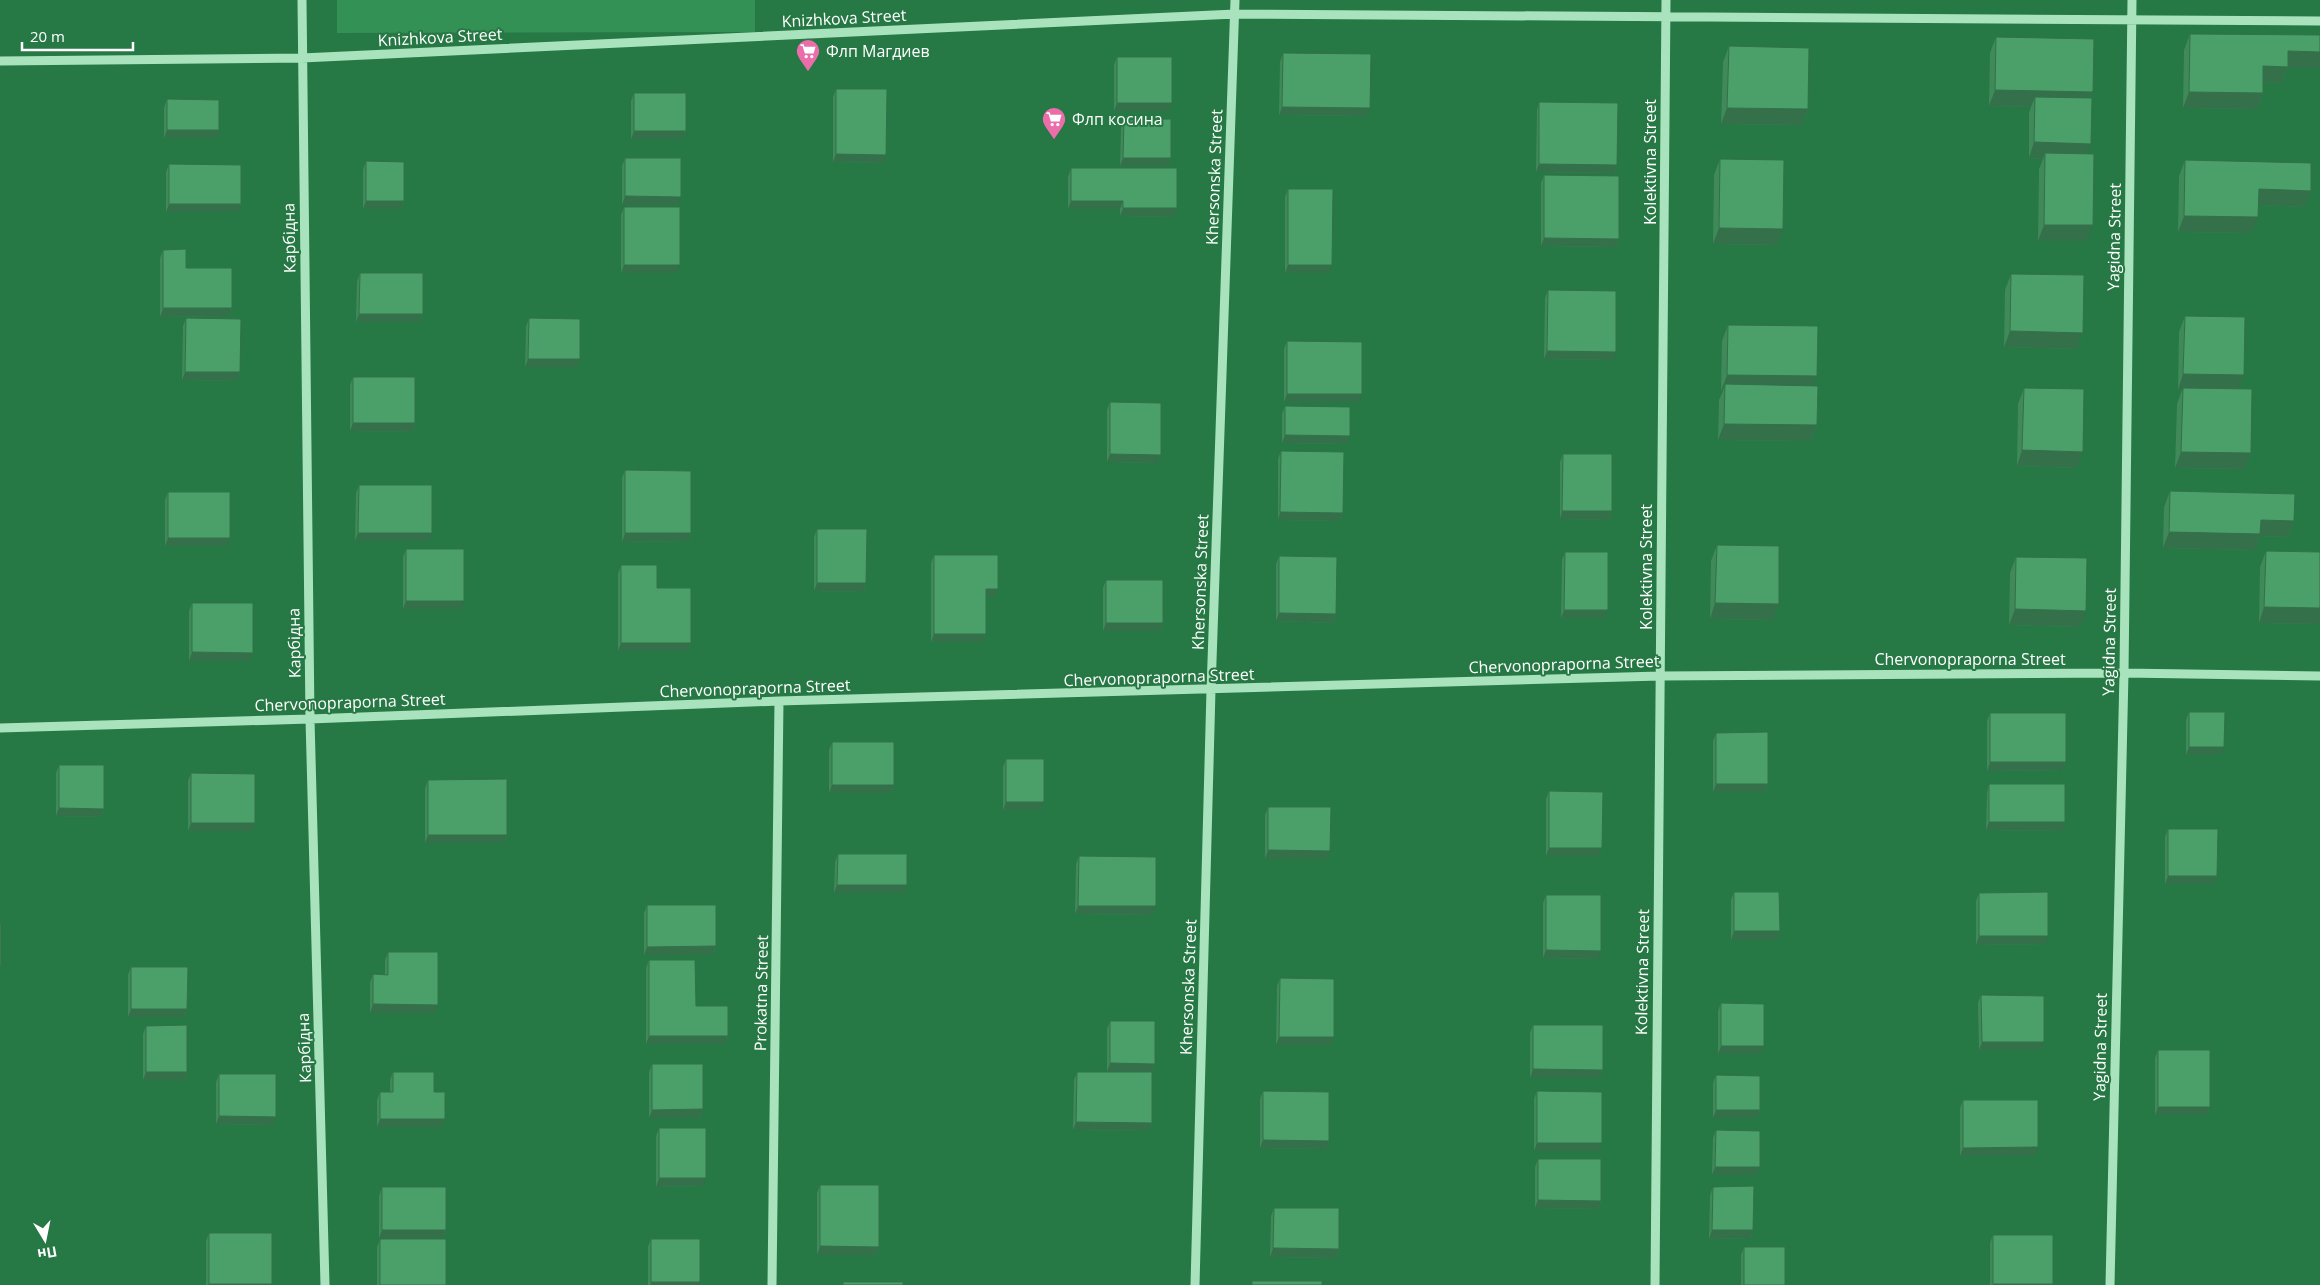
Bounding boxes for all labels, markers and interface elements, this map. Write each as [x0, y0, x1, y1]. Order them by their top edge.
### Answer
street label: Knizhkova Street [781, 4, 907, 32]
scale bar [22, 20, 134, 52]
street label: Knizhkova Street [377, 23, 503, 51]
text: 20 m [30, 26, 65, 46]
supermarket icon: Флп Магдиев [795, 38, 821, 72]
place label: Флп Магдиев [826, 40, 930, 62]
street label: Kolektivna Street [1639, 99, 1661, 225]
supermarket icon: Флп косина [1041, 106, 1067, 140]
place label: Флп косина [1072, 108, 1163, 130]
street label: Khersonska Street [1201, 108, 1227, 245]
street label: Yagidna Street [2102, 183, 2126, 291]
street label: Карбідна [277, 203, 301, 273]
street label: Kolektivna Street [1635, 504, 1657, 630]
street label: Khersonska Street [1187, 513, 1213, 650]
street label: Yagidna Street [2097, 588, 2121, 696]
street label: Карбідна [282, 608, 306, 678]
street label: Chervonopraporna Street [1874, 648, 2066, 670]
street label: Chervonopraporna Street [1468, 650, 1660, 678]
street label: Chervonopraporna Street [1063, 663, 1255, 691]
street label: Chervonopraporna Street [659, 674, 851, 702]
street label: Chervonopraporna Street [254, 688, 446, 716]
street label: Kolektivna Street [1630, 908, 1654, 1035]
street label: Khersonska Street [1175, 918, 1201, 1055]
street label: Prokatna Street [749, 934, 773, 1051]
street label: Yagidna Street [2088, 993, 2112, 1101]
street label: Карбідна [292, 1013, 316, 1083]
north arrow [20, 1215, 70, 1265]
text: Пн [36, 1242, 59, 1264]

